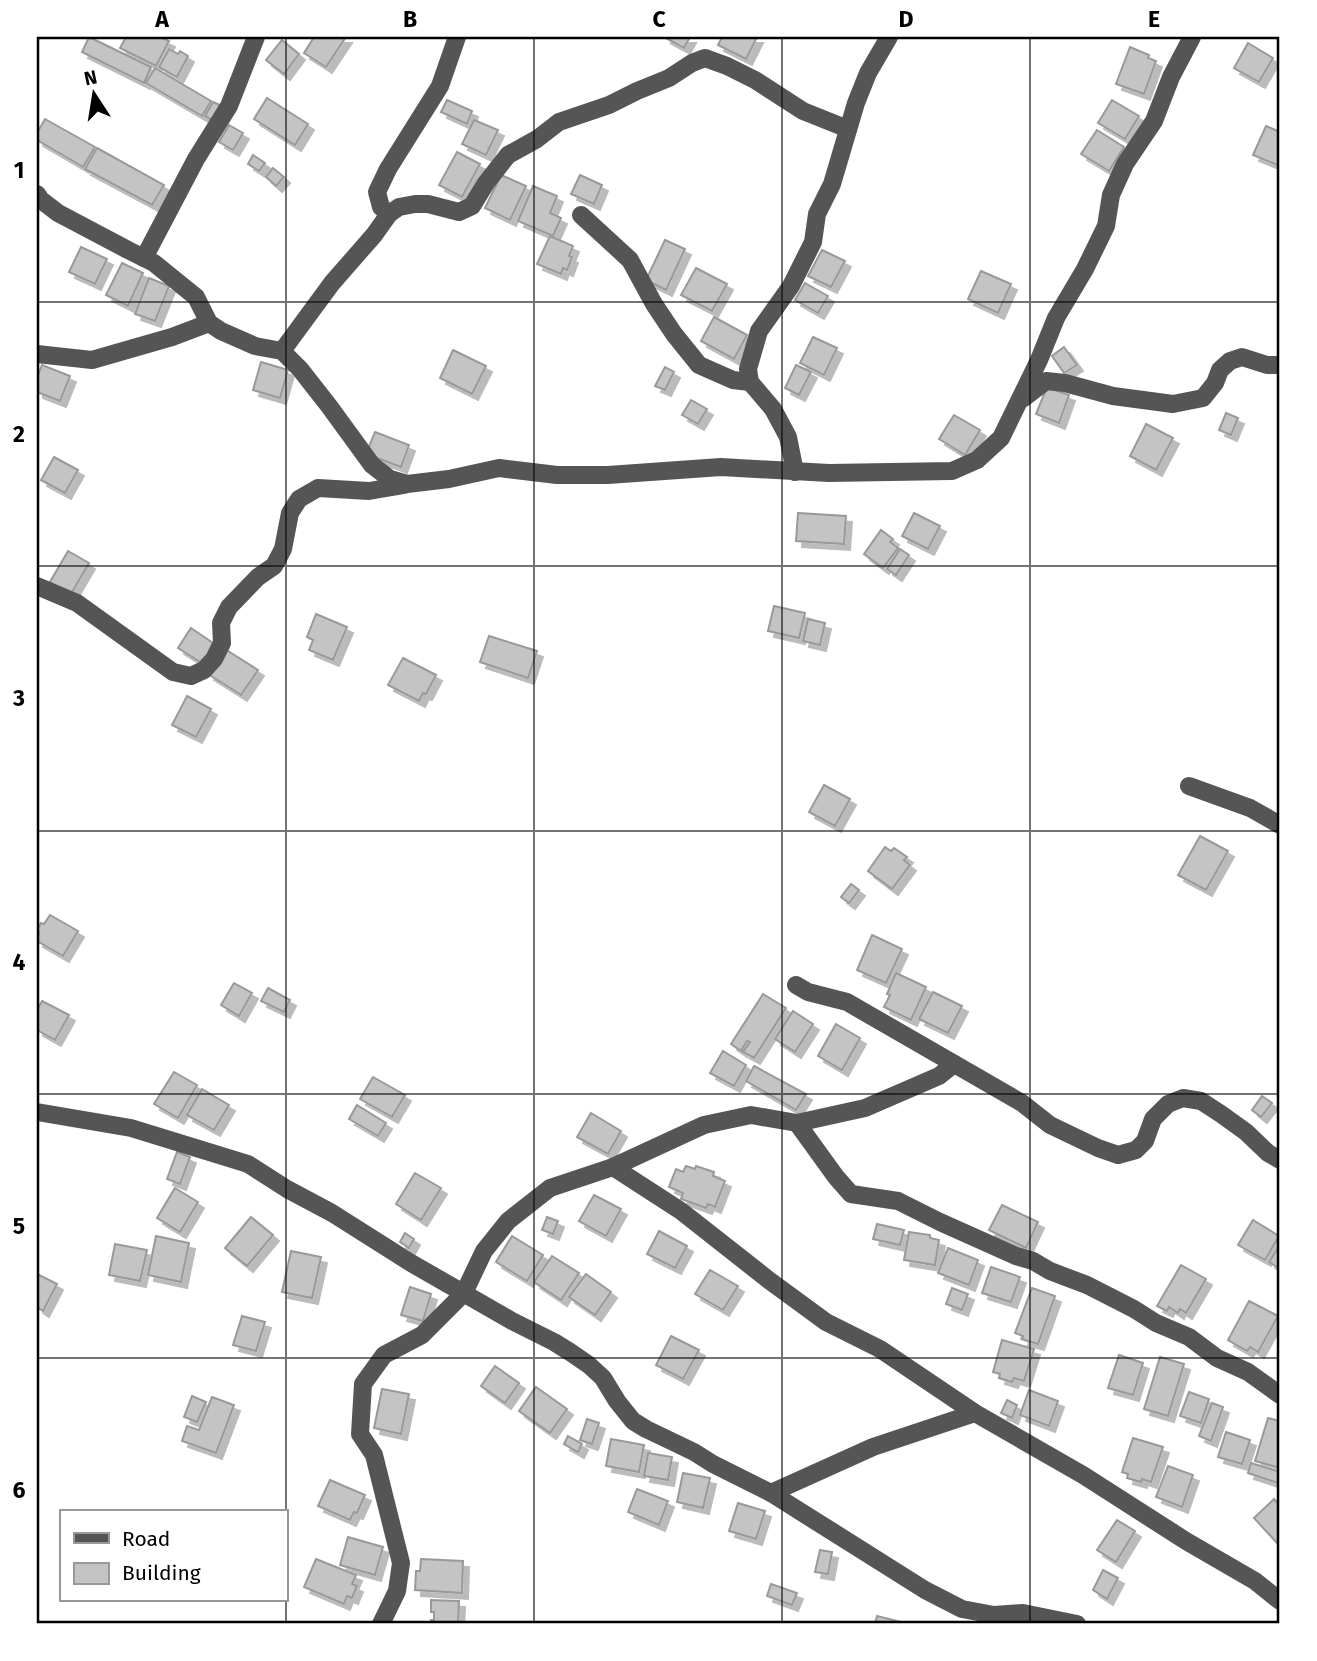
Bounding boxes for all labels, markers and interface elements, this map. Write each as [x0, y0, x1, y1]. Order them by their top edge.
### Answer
text: A [154, 5, 169, 33]
text: B [403, 5, 417, 33]
text: C [652, 5, 666, 33]
text: D [899, 5, 914, 33]
text: E [1148, 5, 1160, 33]
north arrow [60, 60, 130, 130]
text: N [82, 65, 99, 90]
text: 1 [14, 156, 24, 184]
text: 2 [13, 420, 25, 448]
text: 3 [12, 684, 25, 712]
text: 4 [13, 948, 26, 976]
text: 5 [13, 1212, 25, 1240]
text: 6 [13, 1476, 26, 1504]
legend [60, 1510, 287, 1602]
text: Road [122, 1526, 170, 1552]
text: Building [122, 1560, 201, 1586]

